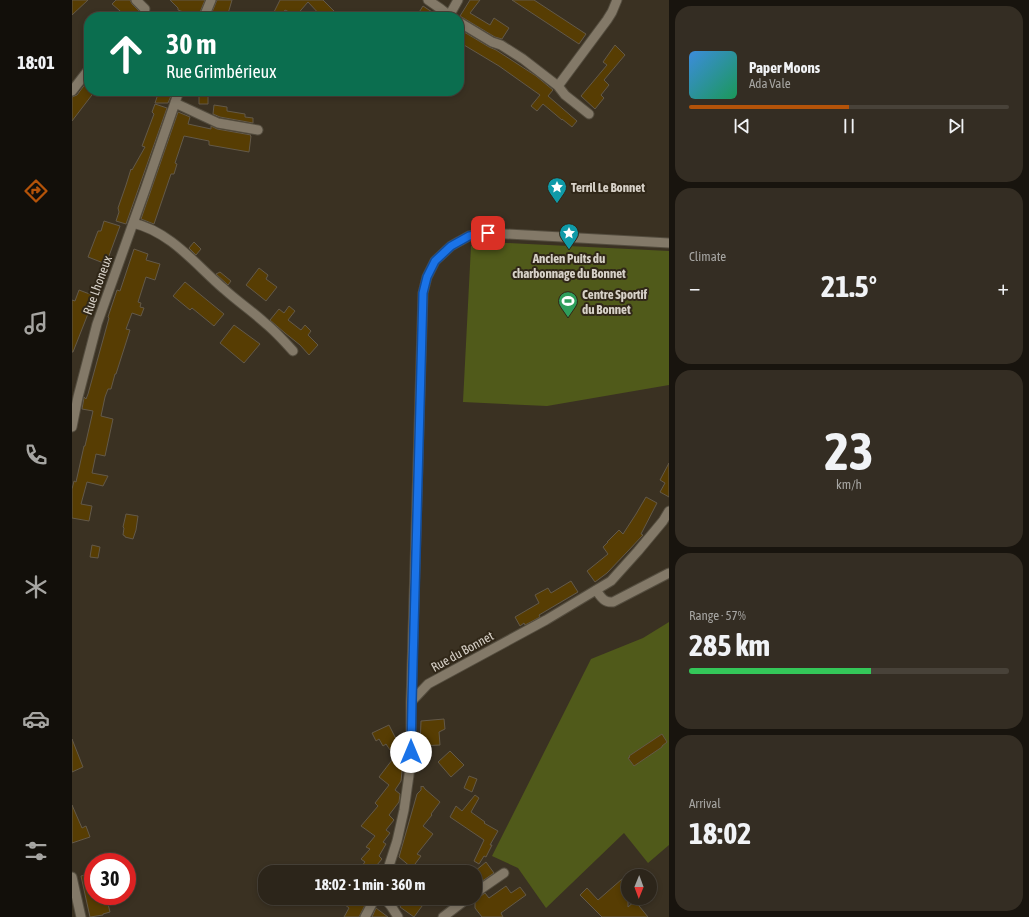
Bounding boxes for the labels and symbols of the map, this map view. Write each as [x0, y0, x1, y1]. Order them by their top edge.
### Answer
place icon: Terril Le Bonnet [546, 176, 568, 204]
place label: Terril Le Bonnet [571, 180, 645, 195]
pin [471, 216, 505, 250]
place icon: Ancien Puits du charbonnage du Bonnet [558, 222, 580, 250]
place label: Ancien Puits du charbonnage du Bonnet [512, 251, 626, 281]
street label: Rue Lhoneux [80, 253, 115, 317]
place label: Centre Sportif du Bonnet [582, 287, 647, 317]
sports icon: Centre Sportif du Bonnet [557, 290, 579, 318]
street label: Rue du Bonnet [428, 628, 496, 675]
position arrow [390, 731, 432, 773]
speed limit sign: 30 [84, 853, 136, 905]
north arrow [621, 869, 657, 905]

